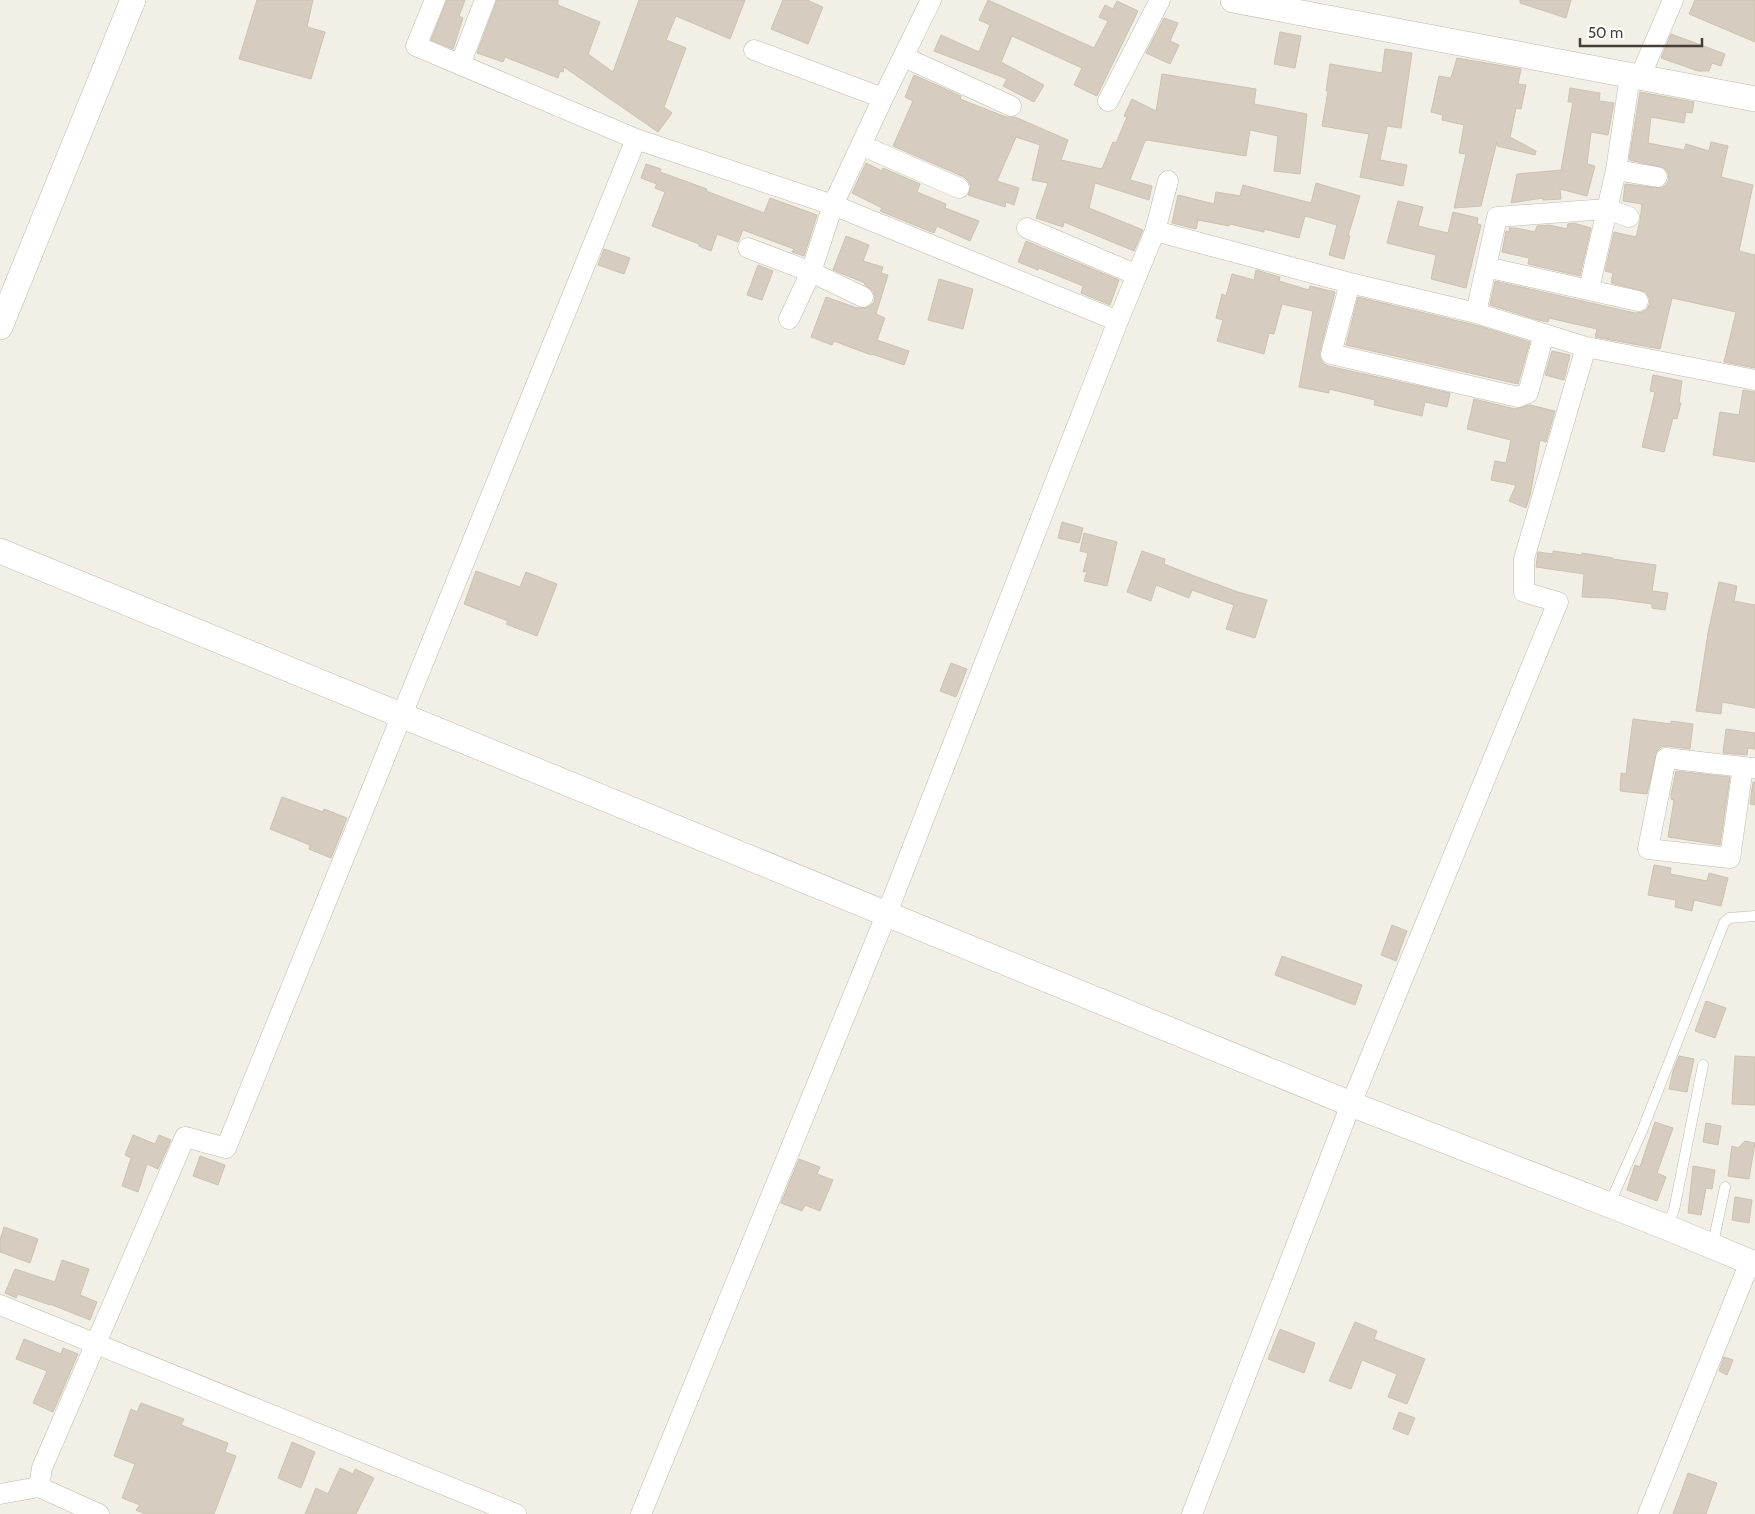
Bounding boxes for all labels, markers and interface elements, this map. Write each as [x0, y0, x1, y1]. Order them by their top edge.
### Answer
scale bar [1580, 15, 1702, 47]
text: 50 m [1588, 24, 1623, 42]

